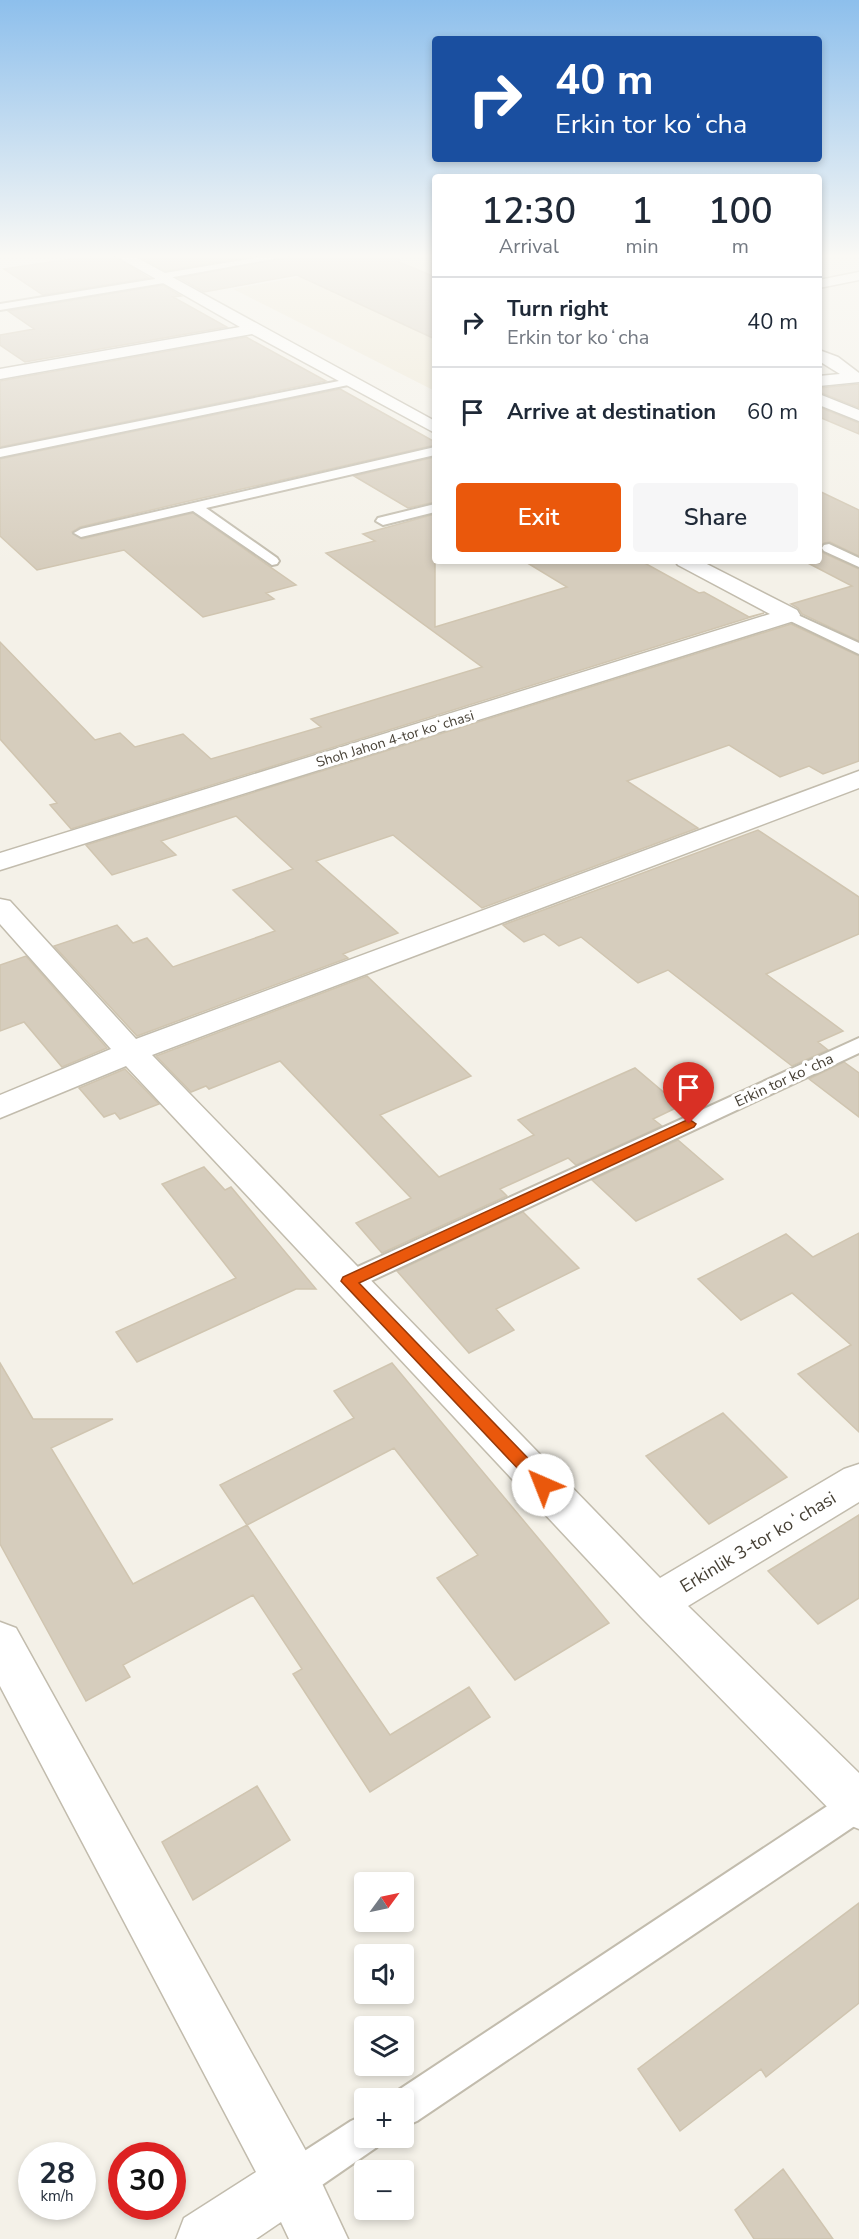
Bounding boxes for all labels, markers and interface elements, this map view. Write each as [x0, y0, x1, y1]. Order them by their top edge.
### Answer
text: 40 m [555, 52, 654, 109]
icon: right [456, 60, 534, 138]
text: Erkin tor koʻcha [555, 106, 747, 143]
text: 12:30 [481, 187, 576, 236]
text: 1 [631, 187, 653, 236]
text: 100 [708, 187, 773, 236]
text: Arrival [499, 233, 559, 260]
text: min [626, 233, 659, 260]
text: m [732, 233, 749, 260]
text: Turn right [507, 294, 608, 324]
icon: right [456, 306, 489, 339]
text: 40 m [747, 307, 798, 337]
text: Erkin tor koʻcha [507, 324, 649, 351]
icon: arrive [456, 396, 489, 429]
text: Arrive at destination [507, 397, 716, 427]
text: 60 m [747, 397, 798, 427]
button: Exit [456, 483, 621, 552]
button: Share [633, 483, 798, 552]
street label: Shoh Jahon 4-tor koʻchasi [314, 706, 476, 772]
street label: Erkin tor koʻcha [731, 1048, 837, 1112]
pin [663, 1062, 714, 1124]
icon: arrive [672, 1071, 705, 1104]
position arrow [511, 1453, 575, 1517]
street label: Erkinlik 3-tor koʻchasi [676, 1486, 840, 1598]
north arrow [354, 1872, 414, 1932]
map controls [354, 1872, 414, 2220]
button: sound [354, 1944, 414, 2004]
button: layers [354, 2016, 414, 2076]
button: + [354, 2088, 414, 2148]
speed limit sign: 30 [108, 2142, 186, 2220]
text: 28 [39, 2153, 75, 2194]
button: − [354, 2160, 414, 2220]
text: km/h [40, 2186, 74, 2206]

